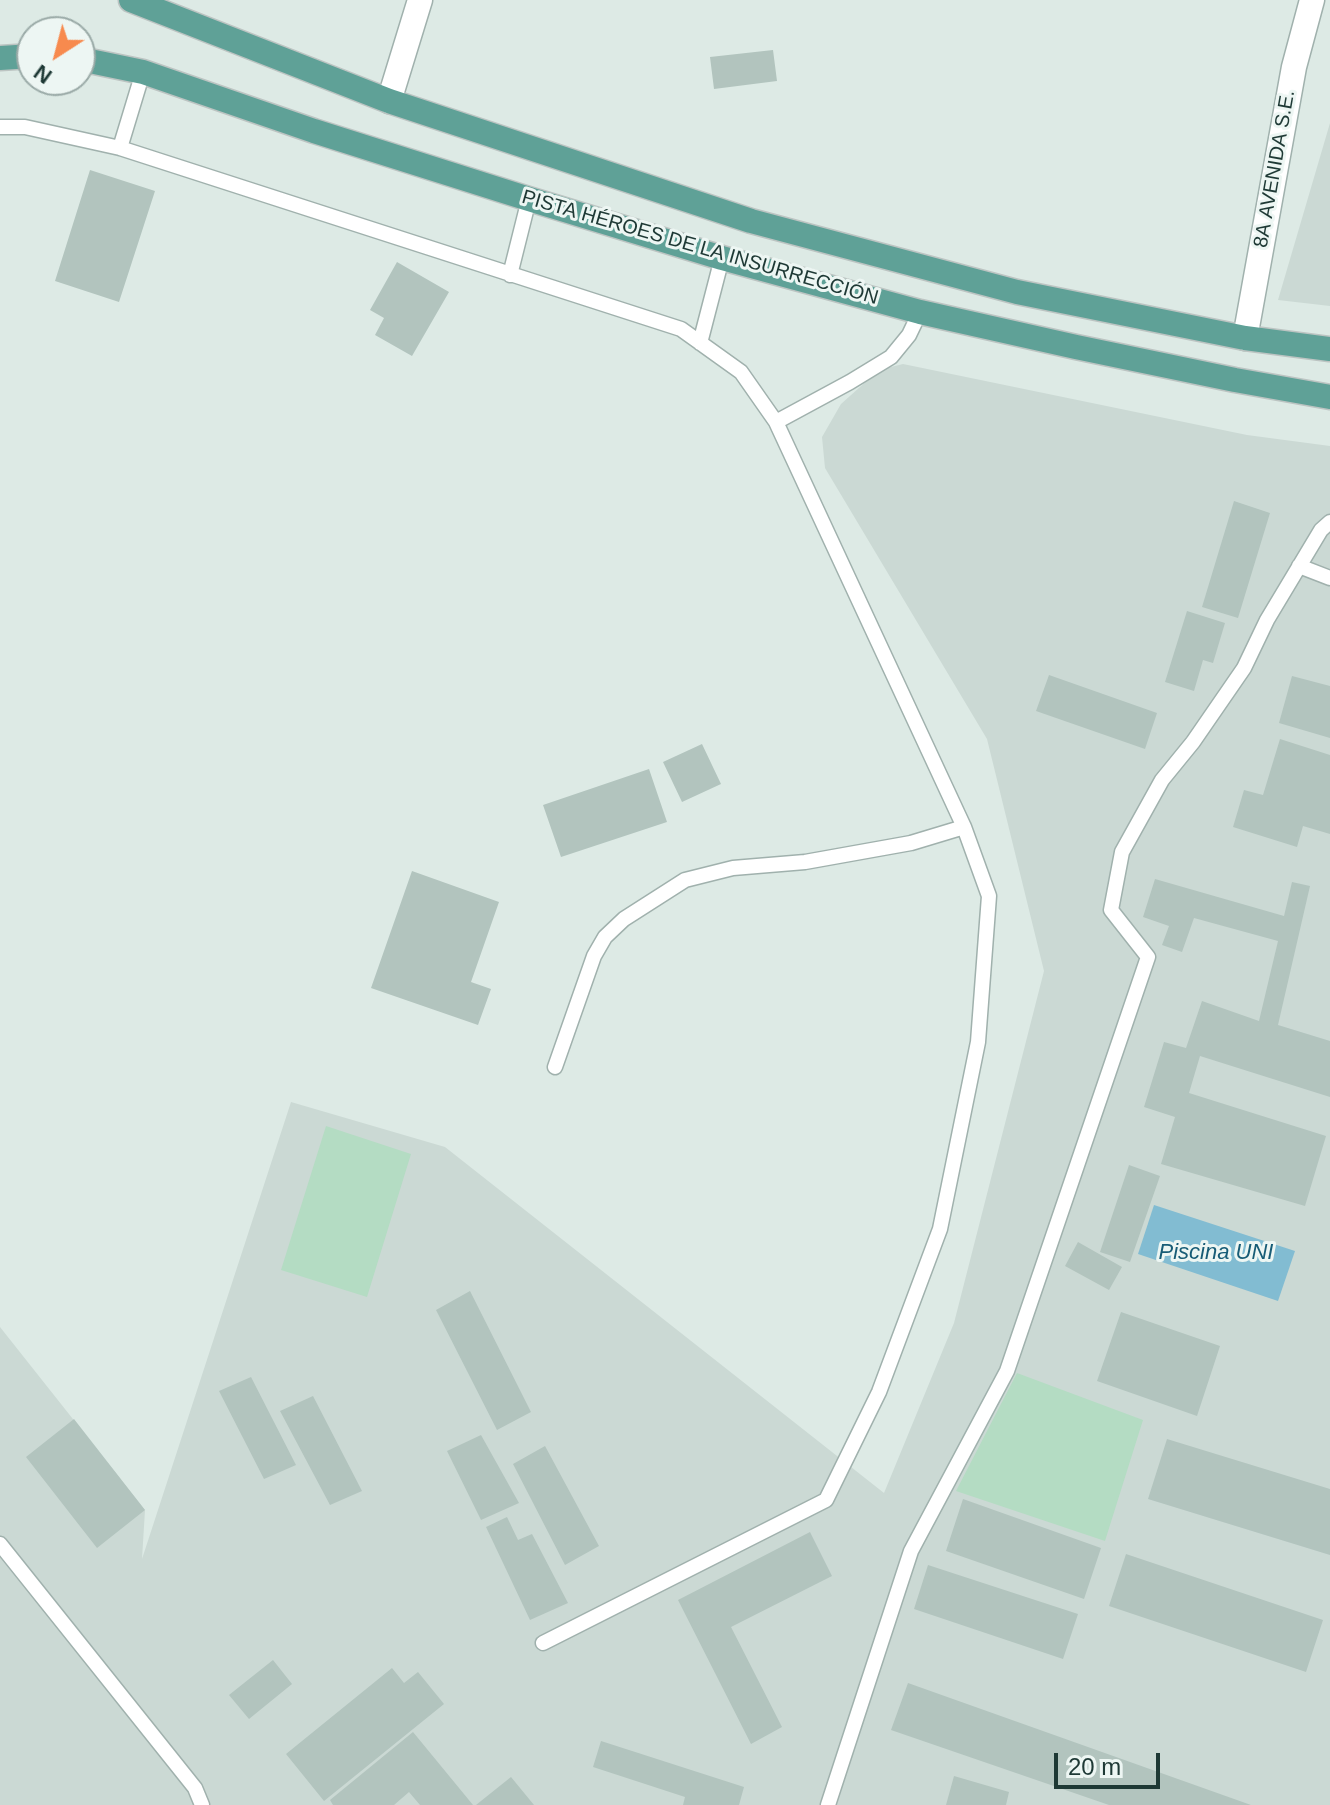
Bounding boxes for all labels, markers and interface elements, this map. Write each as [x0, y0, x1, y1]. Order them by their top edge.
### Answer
north arrow [16, 16, 96, 96]
text: N [29, 59, 57, 89]
street label: 8A AVENIDA S.E. [1249, 88, 1301, 250]
street label: PISTA HÉROES DE LA INSURRECCIÓN [519, 186, 881, 310]
water label: Piscina UNI [1159, 1240, 1273, 1266]
scale bar [1058, 1737, 1164, 1787]
text: 20 m [1068, 1753, 1121, 1780]

